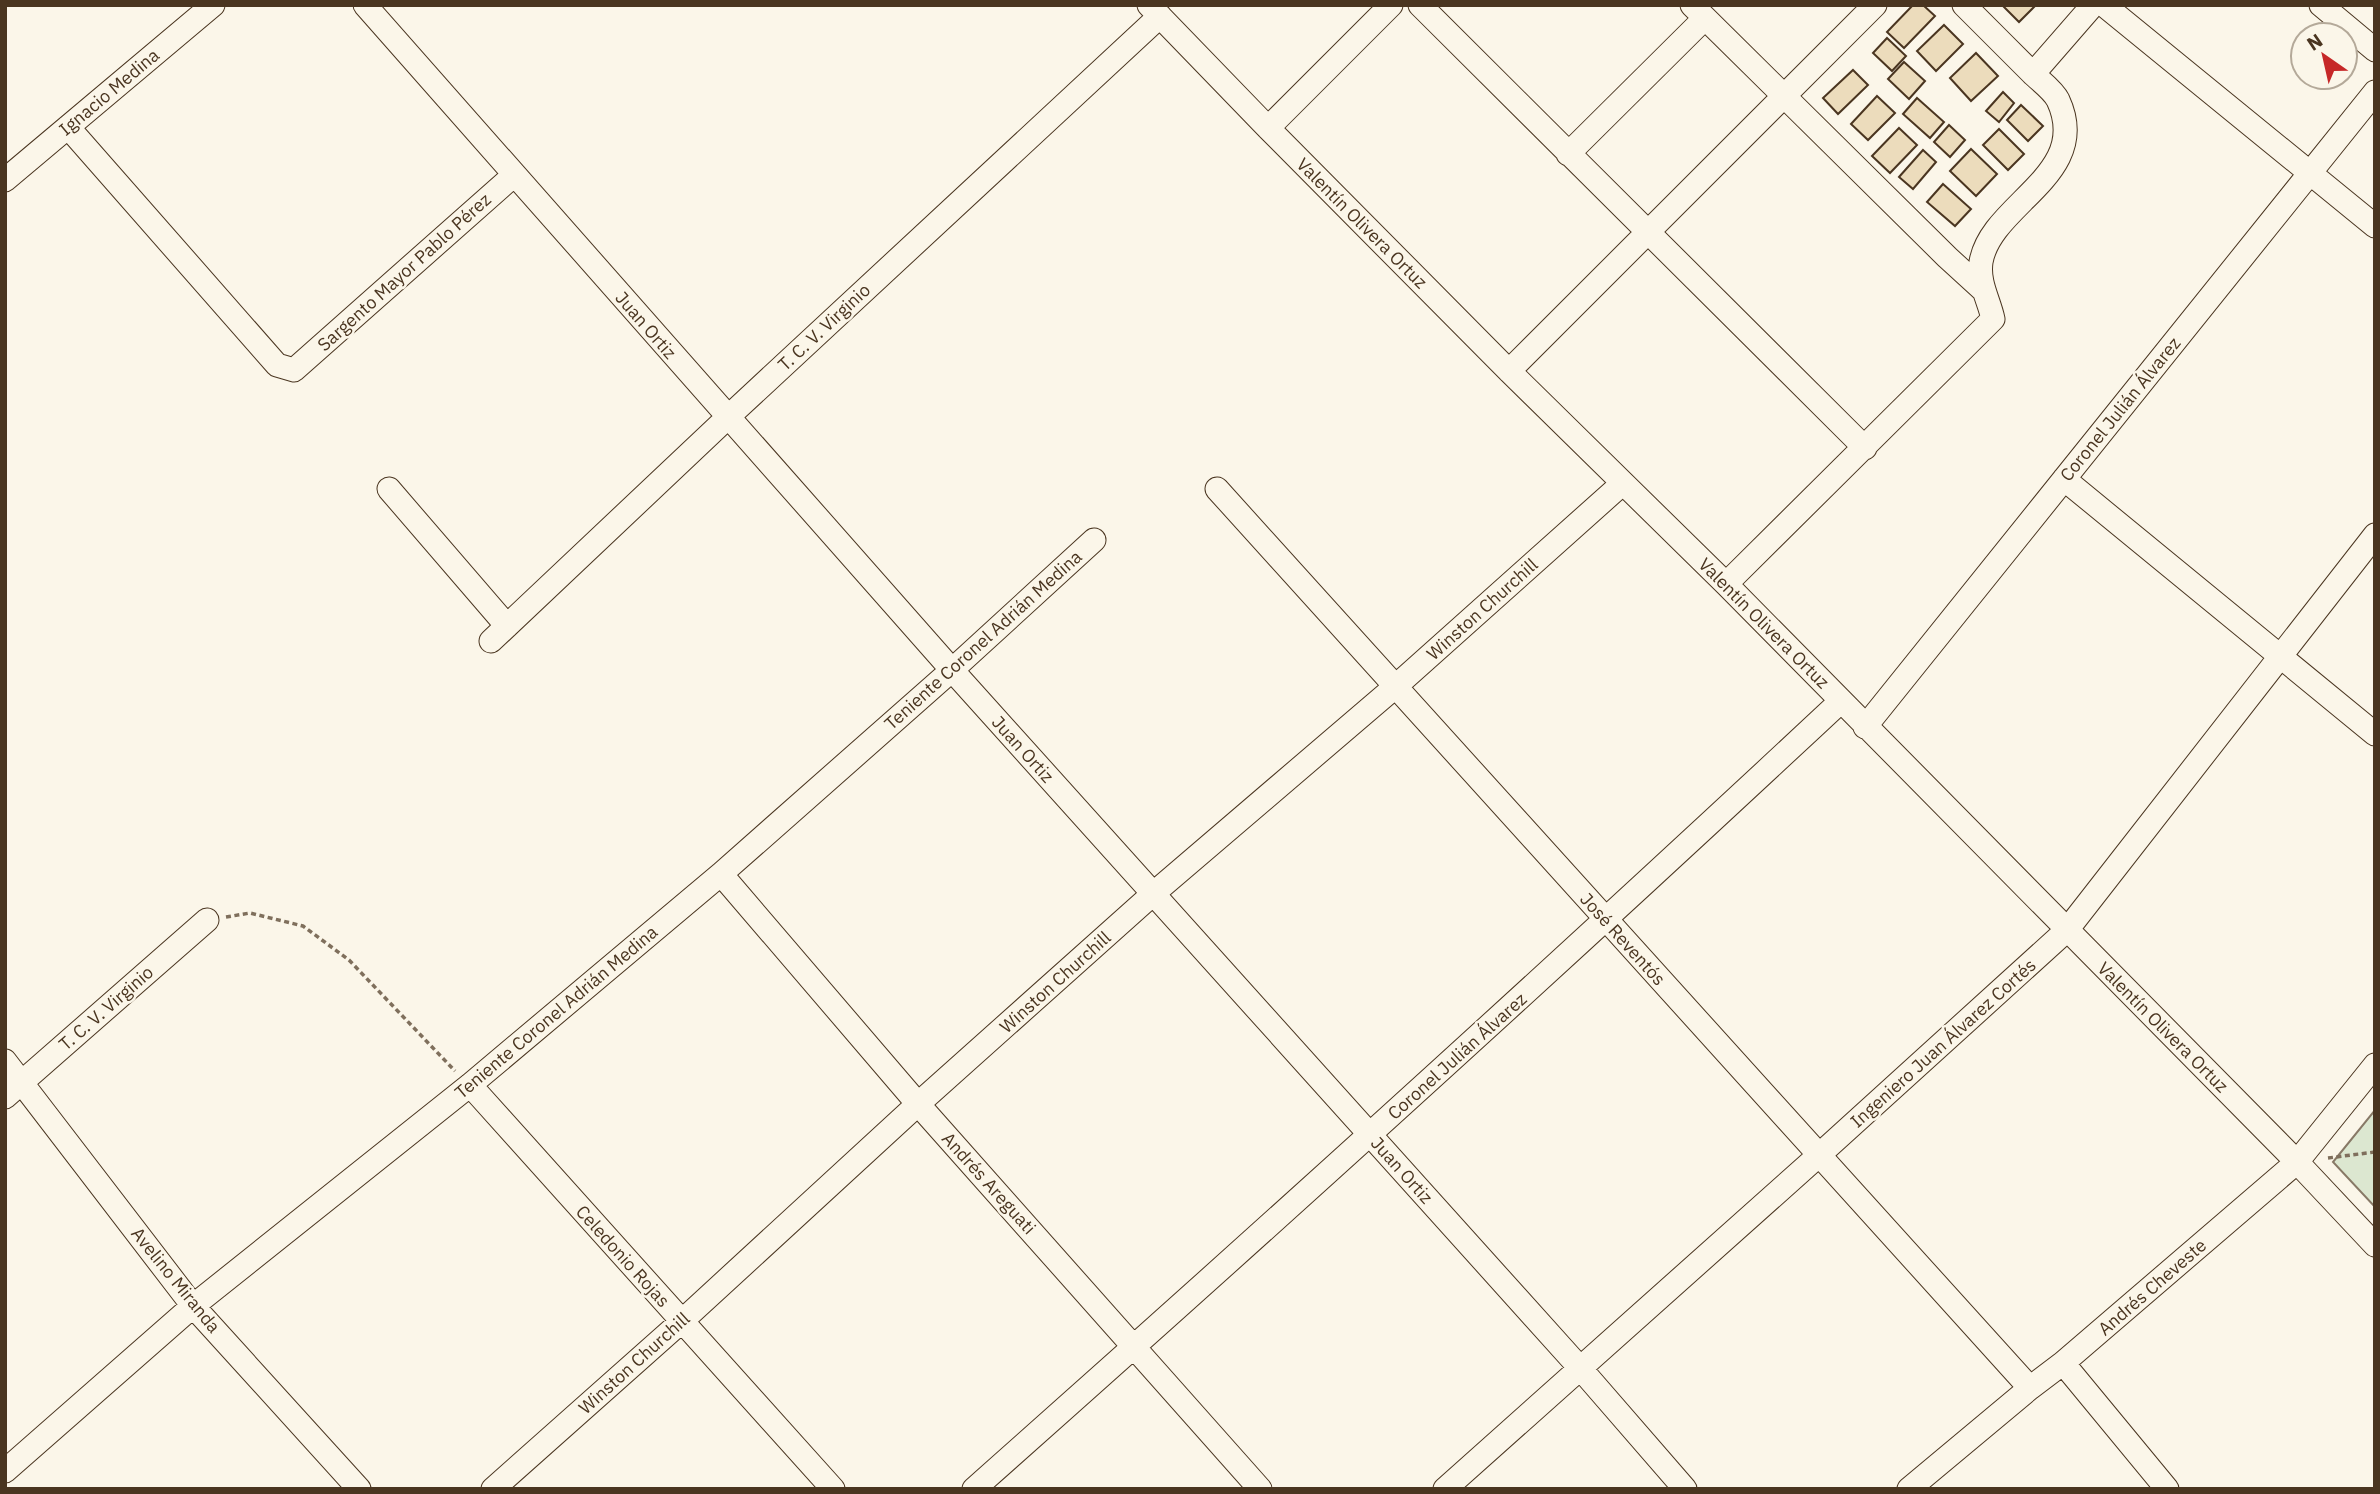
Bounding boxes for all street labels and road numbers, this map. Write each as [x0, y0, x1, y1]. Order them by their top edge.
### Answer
street label: Ignacio Medina [54, 43, 164, 141]
street label: Valentín Olivera Ortuz [1292, 153, 1432, 293]
street label: Sargento Mayor Pablo Pérez [313, 188, 495, 356]
street label: T. C. V. Virginio [773, 278, 875, 376]
street label: Juan Ortiz [610, 286, 682, 364]
street label: Coronel Julián Álvarez [2055, 332, 2185, 486]
street label: Teniente Coronel Adrián Medina [880, 545, 1087, 735]
street label: Winston Churchill [1422, 553, 1542, 665]
street label: Valentín Olivera Ortuz [1694, 553, 1834, 693]
street label: Juan Ortiz [987, 711, 1059, 787]
street label: José Reventós [1575, 888, 1671, 990]
street label: Teniente Coronel Adrián Medina [450, 920, 662, 1104]
street label: Winston Churchill [995, 926, 1115, 1038]
street label: Ingeniero Juan Álvarez Cortés [1845, 954, 2041, 1132]
street label: Valentín Olivera Ortuz [2093, 957, 2233, 1097]
street label: T. C. V. Virginio [54, 961, 158, 1055]
street label: Coronel Julián Álvarez [1383, 987, 1531, 1125]
street label: Andrés Areguati [937, 1127, 1041, 1239]
street label: Juan Ortiz [1366, 1132, 1438, 1208]
street label: Celedonio Rojas [571, 1200, 675, 1312]
street label: Avelino Miranda [126, 1223, 226, 1338]
street label: Andrés Cheveste [2093, 1234, 2211, 1340]
street label: Winston Churchill [574, 1307, 694, 1419]

